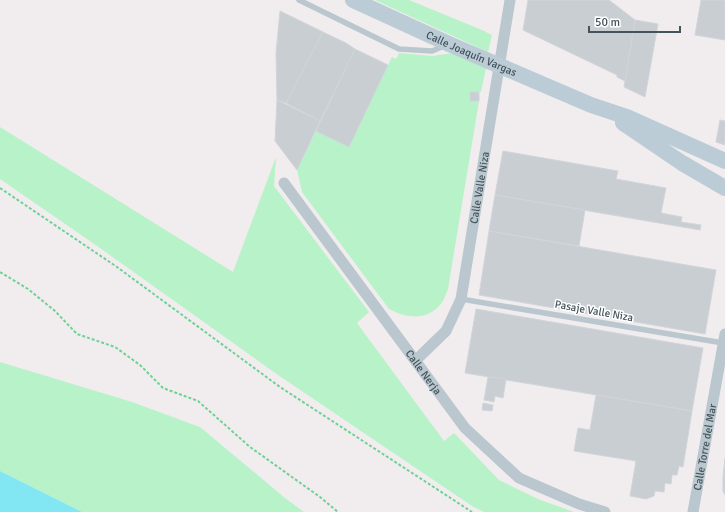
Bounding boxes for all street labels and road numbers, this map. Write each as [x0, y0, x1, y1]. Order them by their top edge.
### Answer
street label: Calle Joaquín Vargas [424, 28, 519, 79]
street label: Calle Valle Niza [467, 150, 492, 225]
street label: Pasaje Valle Niza [554, 298, 635, 324]
street label: Calle Nerja [403, 347, 445, 397]
street label: Calle Torre del Mar [690, 403, 719, 491]

